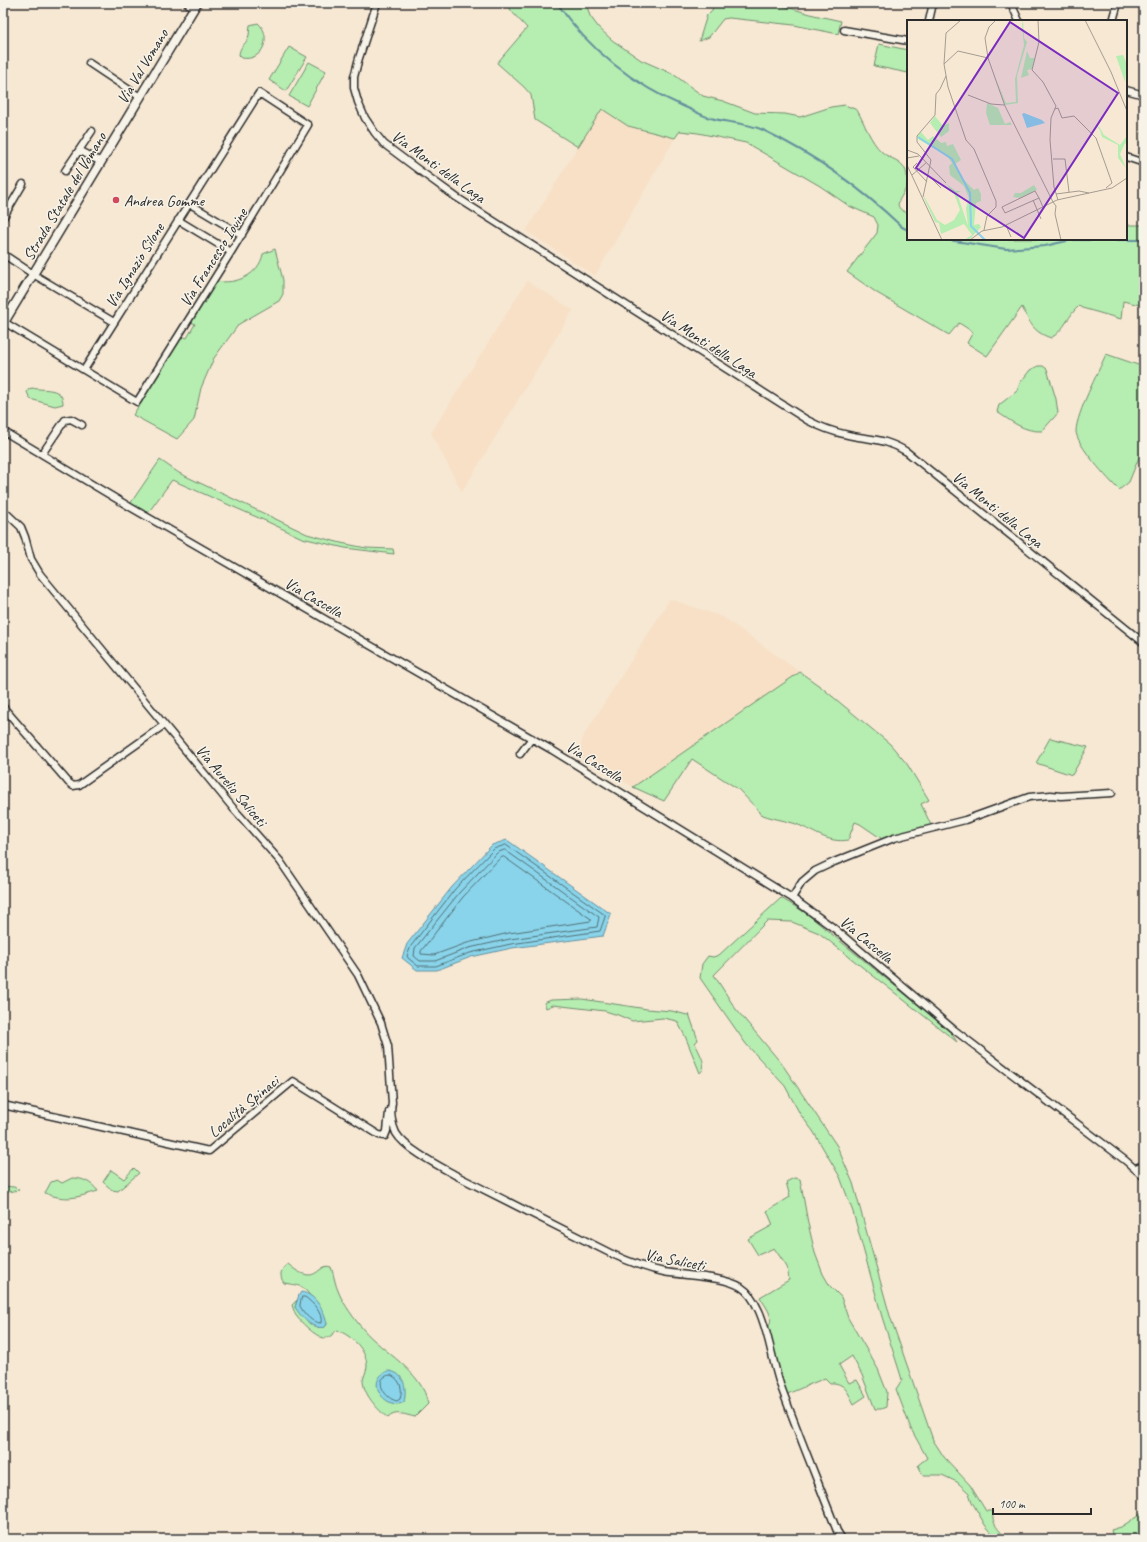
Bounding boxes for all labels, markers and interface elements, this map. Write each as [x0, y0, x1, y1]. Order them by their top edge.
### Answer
inset map [907, 20, 1127, 240]
street label: Via Val Vomano [113, 24, 174, 108]
street label: Via Monti della Laga [388, 126, 490, 208]
street label: Strada Statale del Vomano [19, 128, 112, 264]
place label: Andrea Gomme [124, 191, 206, 211]
marker: Andrea Gomme [111, 195, 121, 205]
street label: Via Francesco Iovine [176, 203, 253, 311]
street label: Via Ignazio Silone [101, 218, 170, 311]
street label: Via Monti della Laga [657, 305, 762, 383]
street label: Via Monti della Laga [948, 467, 1048, 553]
street label: Via Cascella [281, 573, 347, 623]
street label: Via Cascella [562, 737, 628, 788]
street label: Via Aurelio Saliceti [191, 741, 273, 832]
street label: Via Cascella [836, 912, 898, 969]
street label: Località Spinaci [204, 1070, 284, 1142]
street label: Via Saliceti [643, 1244, 708, 1276]
scale bar [993, 1490, 1091, 1516]
text: 100 m [999, 1496, 1026, 1512]

